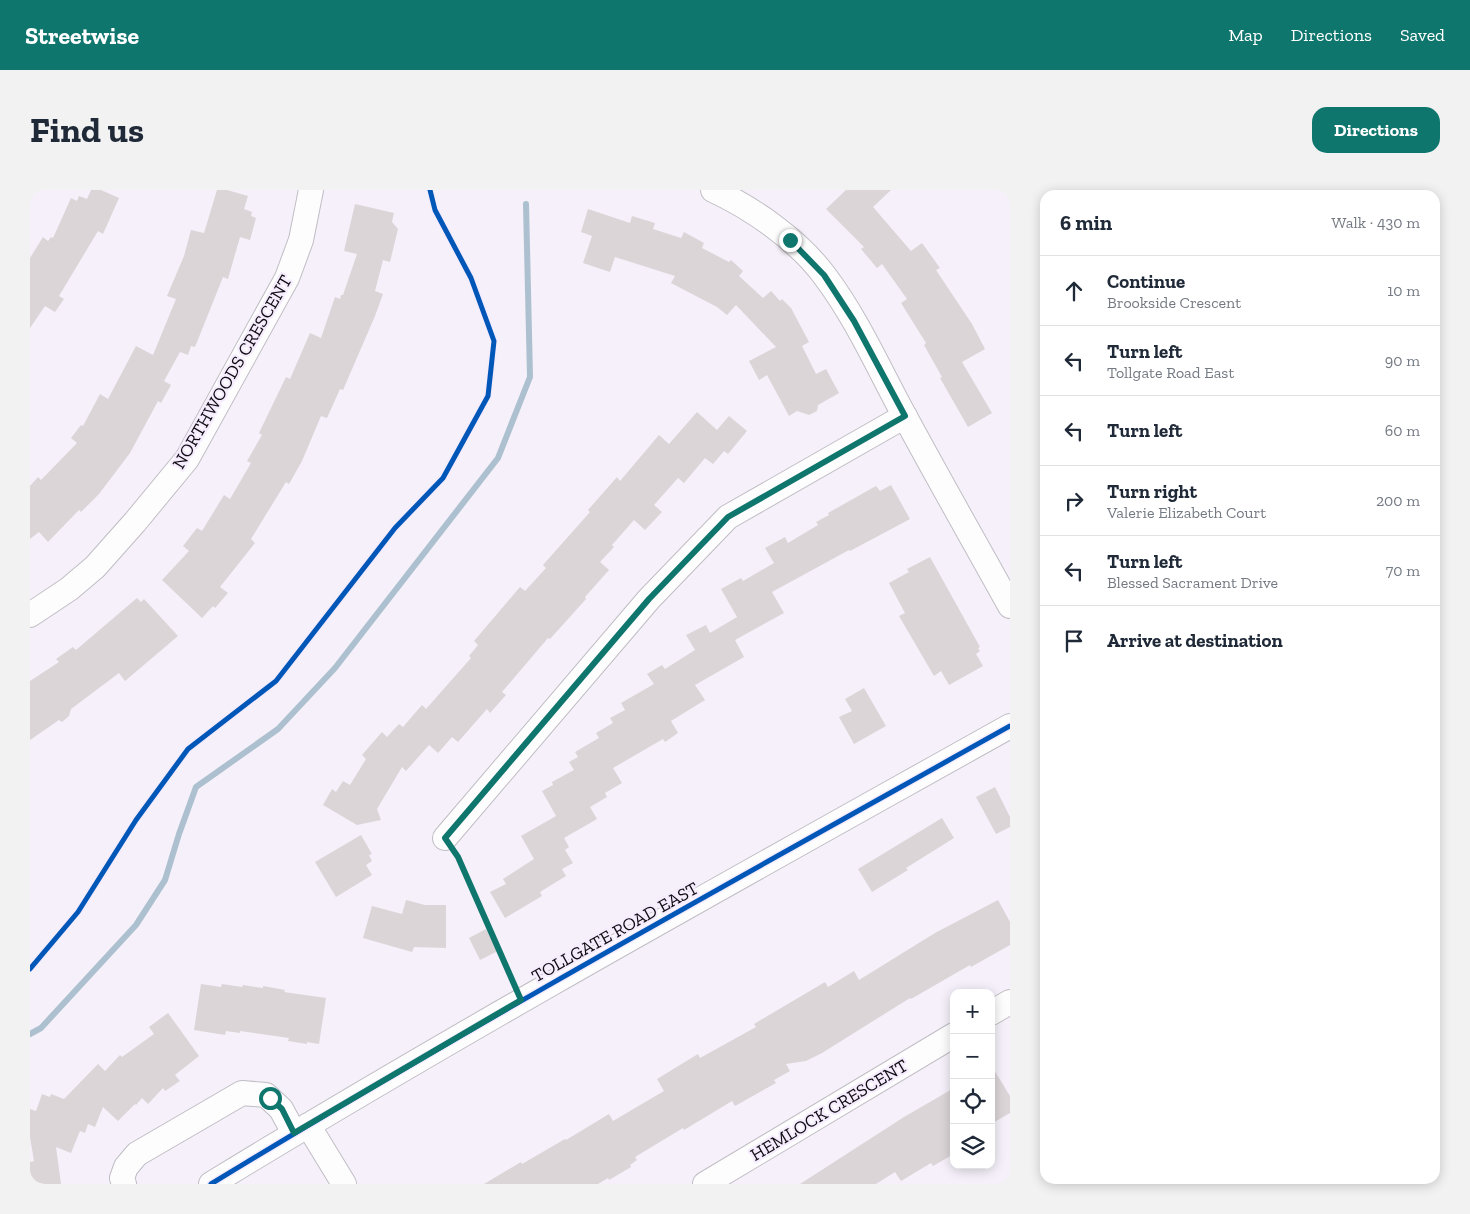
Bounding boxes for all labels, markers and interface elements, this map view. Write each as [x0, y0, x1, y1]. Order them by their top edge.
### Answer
text: Streetwise [25, 21, 139, 50]
text: Map [1228, 24, 1263, 46]
text: Directions [1291, 24, 1372, 46]
text: Saved [1400, 24, 1445, 46]
button: Directions [1312, 107, 1440, 153]
text: Find us [30, 109, 144, 151]
text: 6 min [1060, 210, 1112, 235]
text: Walk · 430 m [1332, 213, 1420, 232]
route end [779, 229, 802, 252]
text: Continue [1107, 270, 1185, 293]
street label: NORTHWOODS CRESCENT [167, 271, 297, 473]
icon: ahead [1060, 277, 1088, 305]
text: 10 m [1387, 281, 1420, 300]
text: Brookside Crescent [1107, 293, 1241, 312]
text: Turn left [1107, 340, 1182, 363]
icon: left [1060, 347, 1088, 375]
text: 90 m [1385, 351, 1420, 370]
text: Tollgate Road East [1107, 363, 1234, 382]
icon: left [1060, 417, 1088, 445]
text: Turn left [1107, 419, 1182, 442]
text: 60 m [1385, 421, 1420, 440]
text: Turn right [1107, 480, 1197, 503]
icon: right [1060, 487, 1088, 515]
text: 200 m [1376, 491, 1420, 510]
text: Valerie Elizabeth Court [1107, 503, 1266, 522]
text: Turn left [1107, 550, 1182, 573]
icon: left [1060, 557, 1088, 585]
text: 70 m [1386, 561, 1420, 580]
text: Blessed Sacrament Drive [1107, 573, 1278, 592]
icon: arrive [1060, 627, 1088, 655]
text: Arrive at destination [1107, 629, 1283, 652]
street label: TOLLGATE ROAD EAST [528, 877, 702, 987]
map controls [950, 989, 995, 1169]
button: + [950, 989, 995, 1034]
button: − [950, 1034, 995, 1079]
street label: HEMLOCK CRESCENT [746, 1054, 912, 1166]
button: locate [950, 1079, 995, 1124]
route start [259, 1087, 282, 1110]
button: layers [950, 1124, 995, 1169]

